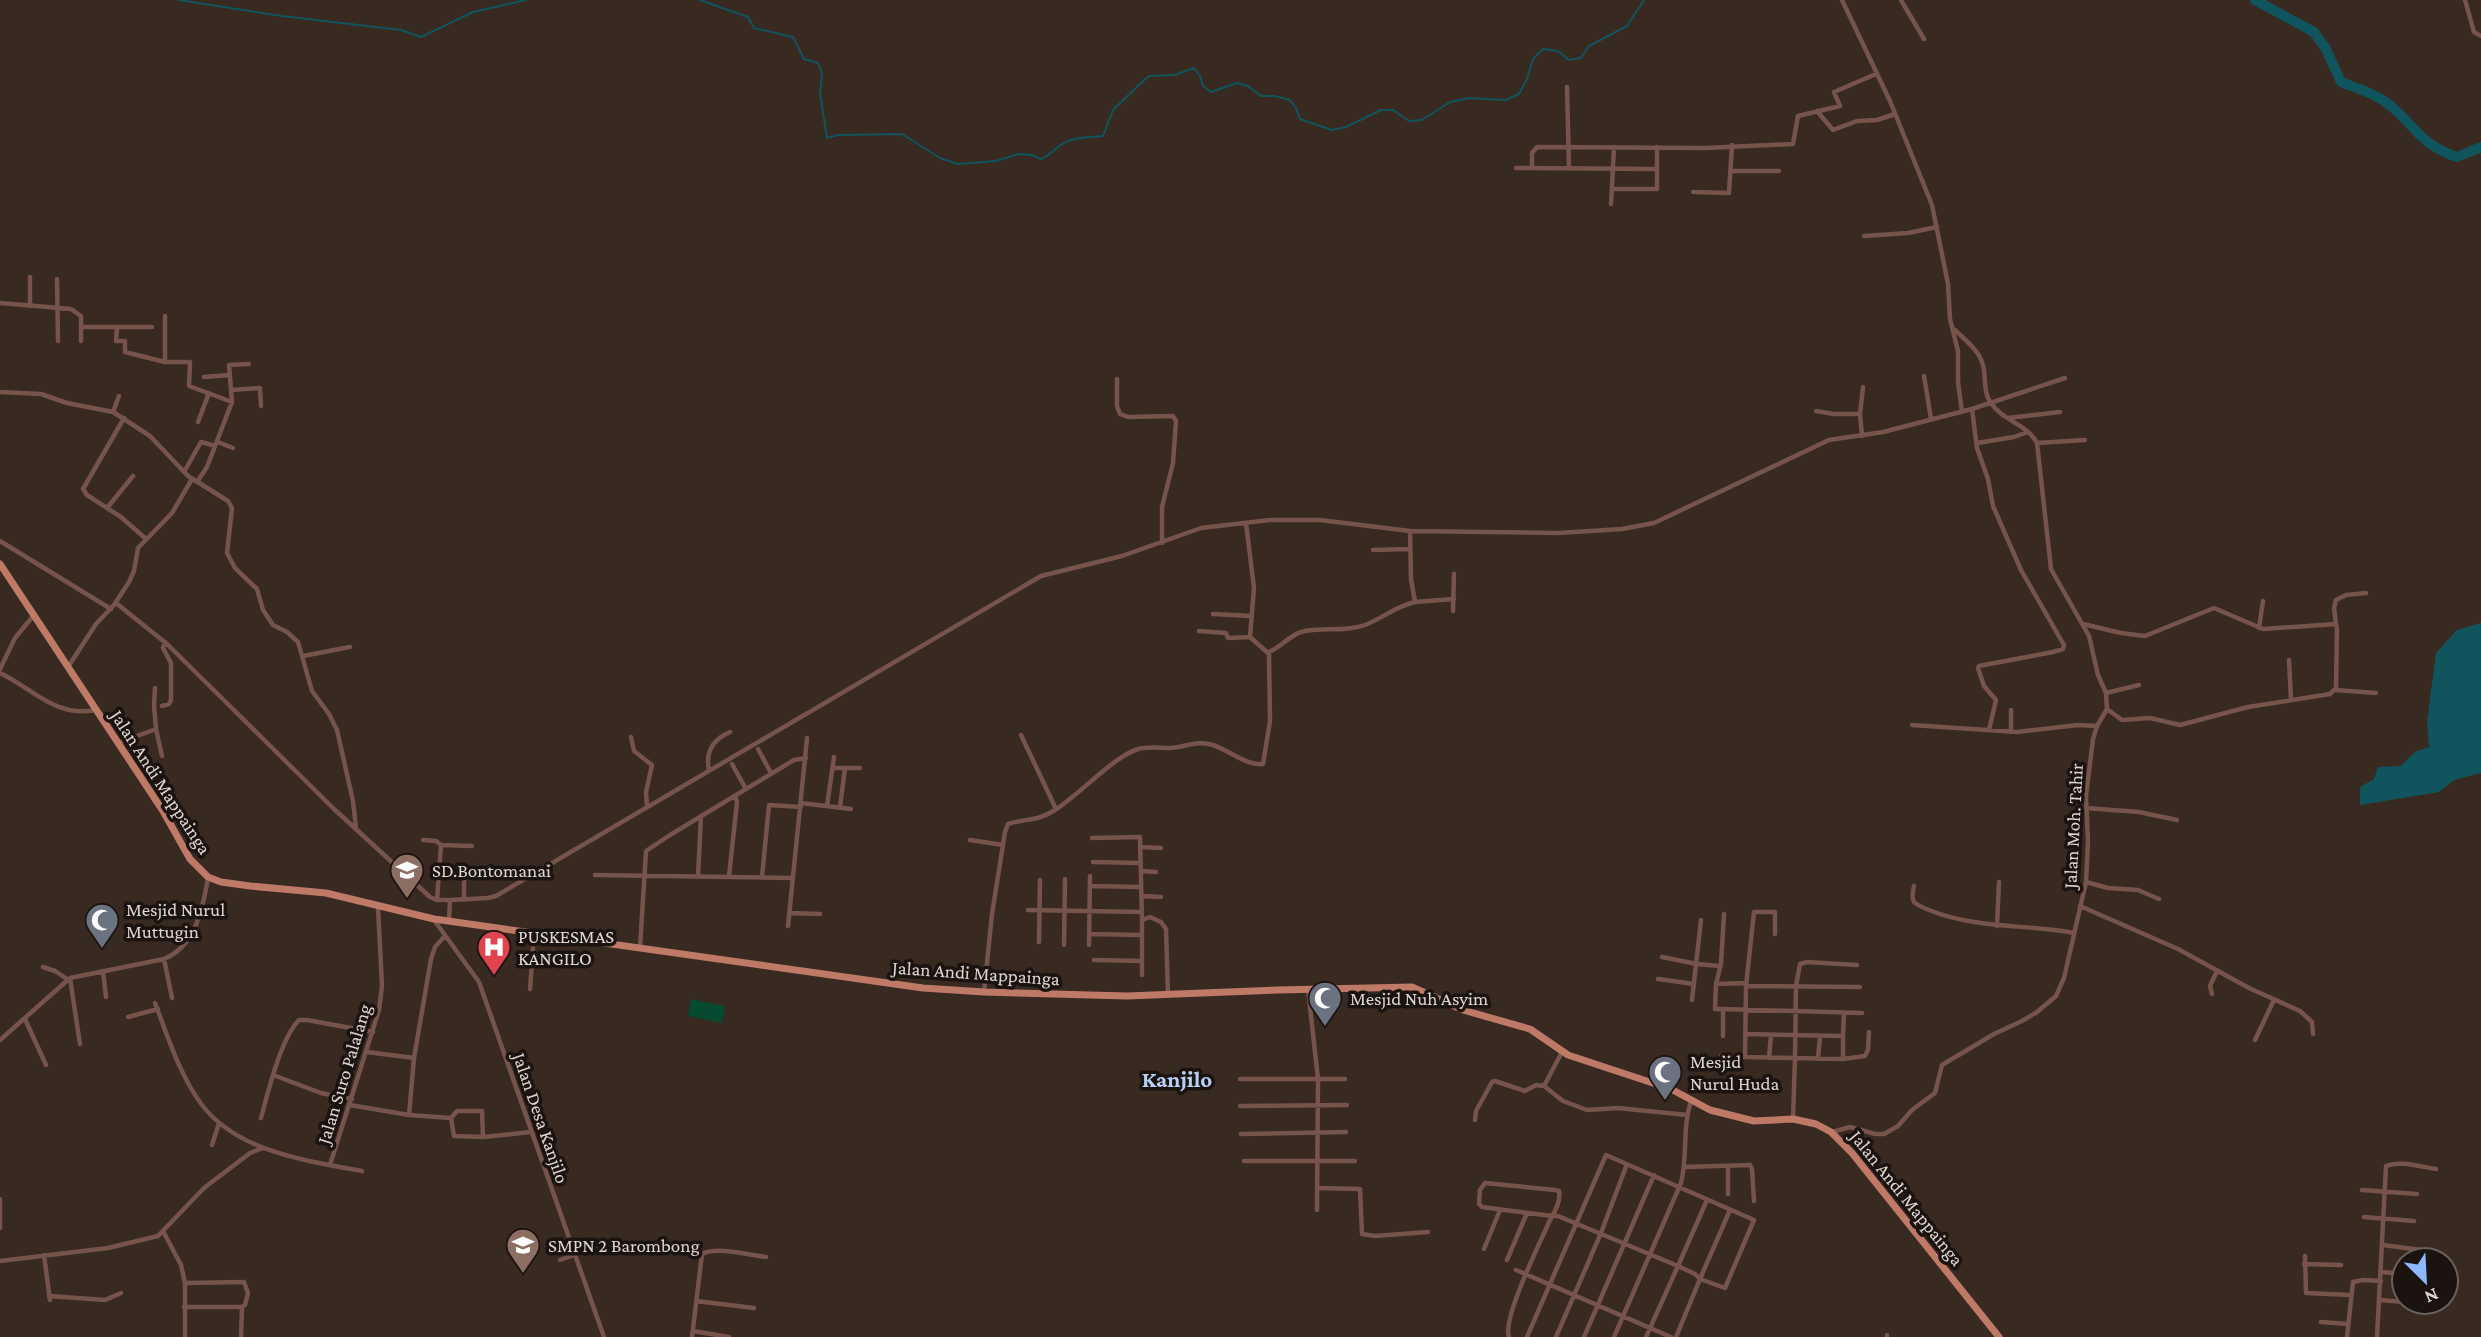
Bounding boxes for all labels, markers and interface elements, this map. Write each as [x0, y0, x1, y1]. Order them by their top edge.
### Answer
street label: Jalan Andi Mappainga [105, 704, 216, 858]
street label: Jalan Moh. Tahir [2059, 762, 2087, 891]
school or university icon: SD.Bontomanai [388, 851, 426, 900]
place label: SD.Bontomanai [432, 860, 551, 881]
place label: Mesjid Nurul Muttugin [126, 899, 225, 942]
mosque icon: Mesjid Nurul Muttugin [83, 901, 121, 950]
place label: PUSKESMAS KANGILO [518, 926, 614, 969]
hospital icon: PUSKESMAS KANGILO [475, 928, 513, 977]
street label: Jalan Andi Mappainga [890, 957, 1061, 989]
mosque icon: Mesjid Nuh Asyim [1306, 979, 1344, 1028]
place label: Mesjid Nuh Asyim [1350, 988, 1488, 1010]
street label: Jalan Suro Palalang [312, 1001, 375, 1148]
street label: Jalan Desa Kanjilo [507, 1048, 573, 1186]
place label: Mesjid Nurul Huda [1690, 1051, 1779, 1094]
mosque icon: Mesjid Nurul Huda [1646, 1053, 1684, 1102]
district label: Kanjilo [1142, 1066, 1212, 1092]
street label: Jalan Andi Mappainga [1845, 1125, 1968, 1270]
school or university icon: SMPN 2 Barombong [504, 1226, 542, 1275]
place label: SMPN 2 Barombong [548, 1235, 700, 1256]
north arrow [2390, 1246, 2460, 1316]
text: N [2421, 1284, 2442, 1308]

